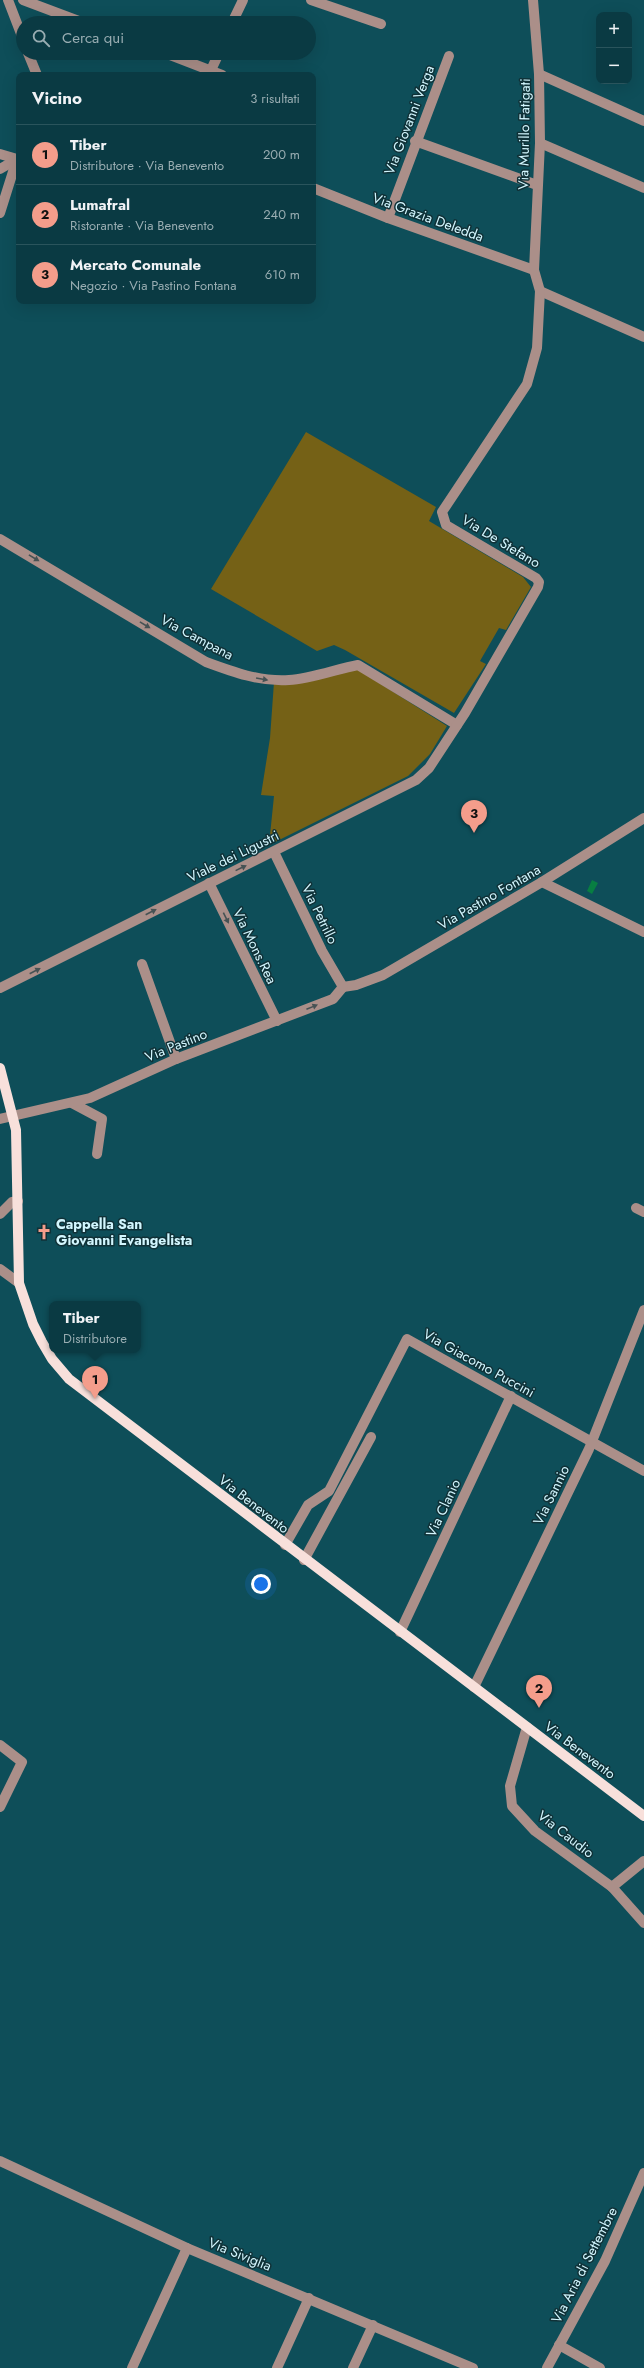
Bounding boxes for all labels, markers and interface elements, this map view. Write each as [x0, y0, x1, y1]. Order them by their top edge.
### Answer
map controls [596, 12, 632, 84]
button: + [596, 12, 632, 48]
search box [16, 16, 316, 60]
icon: search [30, 27, 52, 49]
text: Cerca qui [62, 27, 124, 49]
button: − [596, 48, 632, 84]
street label: Via Giovanni Verga [379, 62, 439, 178]
street label: Via Murillo Fatigati [513, 78, 535, 190]
text: Vicino [32, 86, 82, 110]
text: 3 risultati [250, 89, 300, 108]
text: Tiber [70, 134, 107, 156]
text: 1 [42, 145, 48, 164]
text: 200 m [263, 145, 300, 164]
text: Distributore · Via Benevento [70, 156, 224, 175]
street label: Via Grazia Deledda [370, 188, 486, 246]
text: Lumafral [70, 194, 130, 216]
text: 2 [41, 205, 49, 224]
text: 240 m [263, 205, 300, 224]
text: Ristorante · Via Benevento [70, 216, 214, 235]
text: Mercato Comunale [70, 254, 201, 276]
text: 3 [41, 265, 49, 284]
text: 610 m [265, 265, 300, 284]
text: Negozio · Via Pastino Fontana [70, 276, 236, 295]
street label: Via De Stefano [458, 510, 544, 573]
one-way arrow [28, 555, 40, 562]
street label: Via Campana [157, 609, 237, 665]
one-way arrow [139, 621, 151, 628]
one-way arrow [256, 676, 268, 682]
pin: 3 [461, 800, 487, 833]
street label: Viale dei Ligustri [184, 825, 282, 887]
street label: Via Pastino Fontana [434, 859, 544, 935]
one-way arrow [235, 865, 247, 871]
street label: Via Petrillo [297, 881, 343, 948]
street label: Via Mons.Rea [228, 905, 282, 987]
one-way arrow [145, 909, 157, 916]
one-way arrow [223, 913, 229, 924]
one-way arrow [29, 968, 41, 974]
one-way arrow [306, 1004, 317, 1010]
street label: Via Pastino [142, 1023, 210, 1067]
place label: Cappella San Giovanni Evangelista [56, 1214, 192, 1250]
church icon: Cappella San Giovanni Evangelista [35, 1223, 53, 1241]
popup [49, 1301, 141, 1353]
text: Tiber [63, 1307, 100, 1329]
street label: Via Giacomo Puccini [420, 1324, 538, 1402]
text: Distributore [63, 1329, 127, 1348]
pin: 1 [82, 1366, 108, 1399]
street label: Via Sannio [528, 1461, 574, 1528]
street label: Via Benevento [214, 1470, 294, 1538]
street label: Via Clanio [421, 1475, 465, 1540]
your location [251, 1574, 271, 1594]
pin: 2 [526, 1675, 552, 1708]
street label: Via Benevento [540, 1717, 620, 1784]
street label: Via Caudio [534, 1806, 599, 1863]
street label: Via Aria di Settembre [546, 2204, 622, 2326]
street label: Via Siviglia [205, 2232, 275, 2276]

